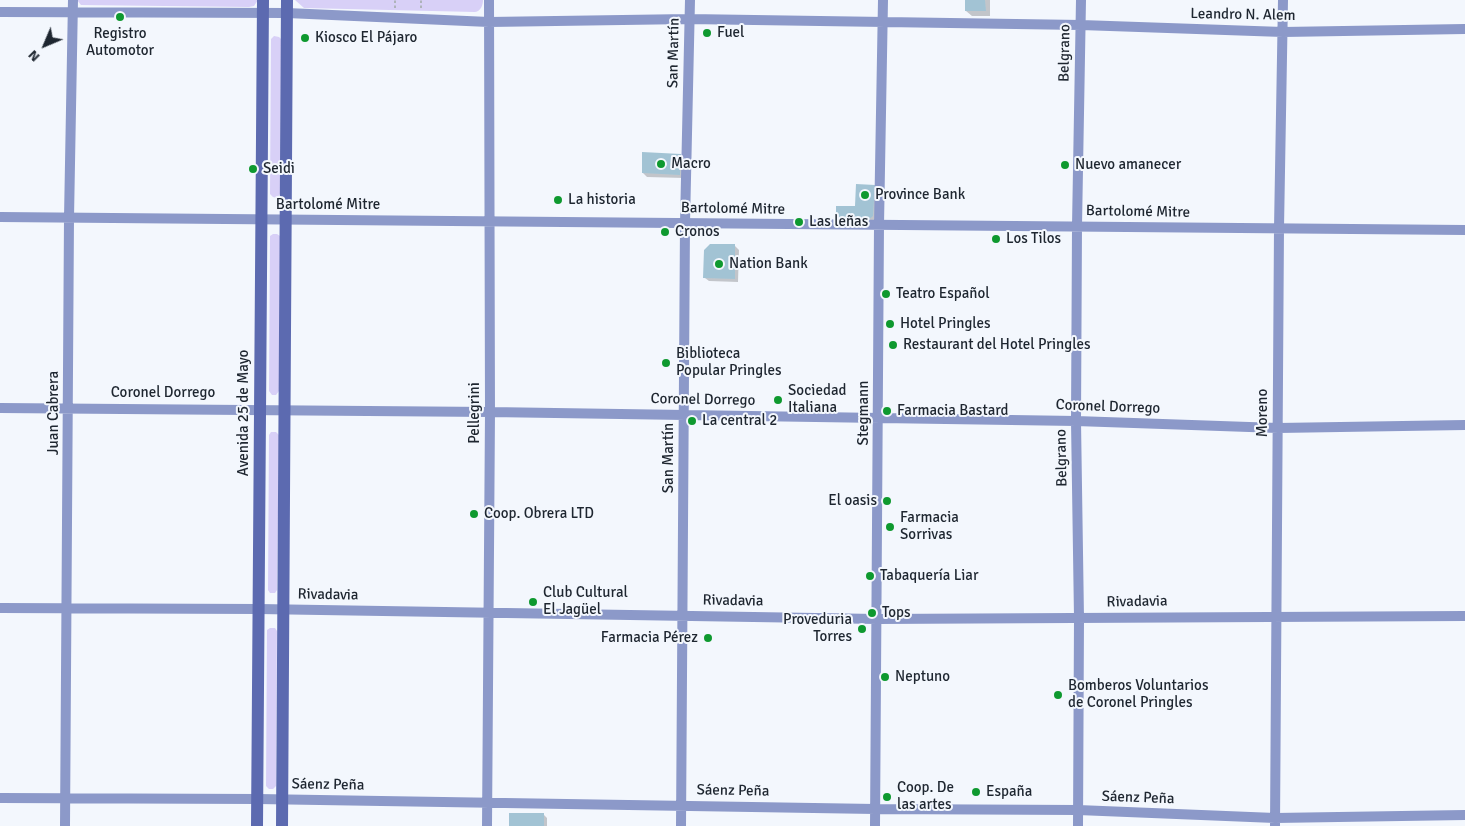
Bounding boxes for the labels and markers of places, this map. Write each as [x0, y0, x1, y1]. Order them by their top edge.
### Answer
marker: Registro Automotor [114, 11, 126, 23]
place label: Fuel [717, 24, 745, 42]
place label: Registro Automotor [86, 25, 154, 60]
marker: Fuel [701, 27, 713, 39]
place label: Kiosco El Pájaro [315, 29, 417, 47]
marker: Kiosco El Pájaro [299, 32, 311, 44]
place label: Macro [671, 155, 711, 173]
place label: Nuevo amanecer [1075, 156, 1181, 174]
marker: Macro [655, 158, 667, 170]
marker: Nuevo amanecer [1059, 159, 1071, 171]
place label: Seidi [263, 160, 295, 178]
marker: Seidi [247, 163, 259, 175]
place label: Province Bank [875, 186, 965, 204]
marker: Province Bank [859, 189, 871, 201]
place label: La historia [568, 191, 636, 209]
marker: La historia [552, 194, 564, 206]
place label: Las leñas [809, 213, 868, 231]
marker: Las leñas [793, 216, 805, 228]
place label: Cronos [675, 223, 720, 241]
marker: Cronos [659, 226, 671, 238]
place label: Los Tilos [1006, 230, 1061, 248]
marker: Los Tilos [990, 233, 1002, 245]
place label: Nation Bank [729, 255, 808, 273]
marker: Nation Bank [713, 258, 725, 270]
place label: Teatro Español [896, 285, 990, 303]
marker: Teatro Español [880, 288, 892, 300]
place label: Hotel Pringles [900, 315, 991, 333]
marker: Hotel Pringles [884, 318, 896, 330]
place label: Restaurant del Hotel Pringles [903, 336, 1090, 354]
marker: Restaurant del Hotel Pringles [887, 339, 899, 351]
place label: Biblioteca Popular Pringles [676, 345, 781, 380]
marker: Biblioteca Popular Pringles [660, 357, 672, 369]
place label: Sociedad Italiana [788, 382, 846, 417]
marker: Sociedad Italiana [772, 394, 784, 406]
place label: Farmacia Bastard [897, 402, 1009, 420]
marker: Farmacia Bastard [881, 405, 893, 417]
place label: La central 2 [702, 412, 777, 430]
marker: La central 2 [686, 415, 698, 427]
place label: El oasis [828, 492, 877, 510]
marker: El oasis [881, 495, 893, 507]
place label: Coop. Obrera LTD [484, 505, 594, 523]
marker: Coop. Obrera LTD [468, 508, 480, 520]
place label: Farmacia Sorrivas [900, 509, 959, 544]
marker: Farmacia Sorrivas [884, 521, 896, 533]
place label: Tabaquería Liar [880, 567, 978, 585]
marker: Tabaquería Liar [864, 570, 876, 582]
place label: Club Cultural El Jagüel [543, 584, 628, 619]
marker: Club Cultural El Jagüel [527, 596, 539, 608]
place label: Tops [882, 604, 910, 622]
marker: Tops [866, 607, 878, 619]
place label: Proveduria Torres [783, 611, 852, 646]
marker: Proveduria Torres [856, 623, 868, 635]
place label: Farmacia Pérez [601, 629, 698, 647]
marker: Farmacia Pérez [702, 632, 714, 644]
place label: Neptuno [895, 668, 950, 686]
marker: Neptuno [879, 671, 891, 683]
place label: Bomberos Voluntarios de Coronel Pringles [1068, 677, 1208, 712]
marker: Bomberos Voluntarios de Coronel Pringles [1052, 689, 1064, 701]
place label: Coop. De las artes [897, 779, 954, 814]
place label: España [986, 783, 1032, 801]
marker: España [970, 786, 982, 798]
marker: Coop. De las artes [881, 791, 893, 803]

